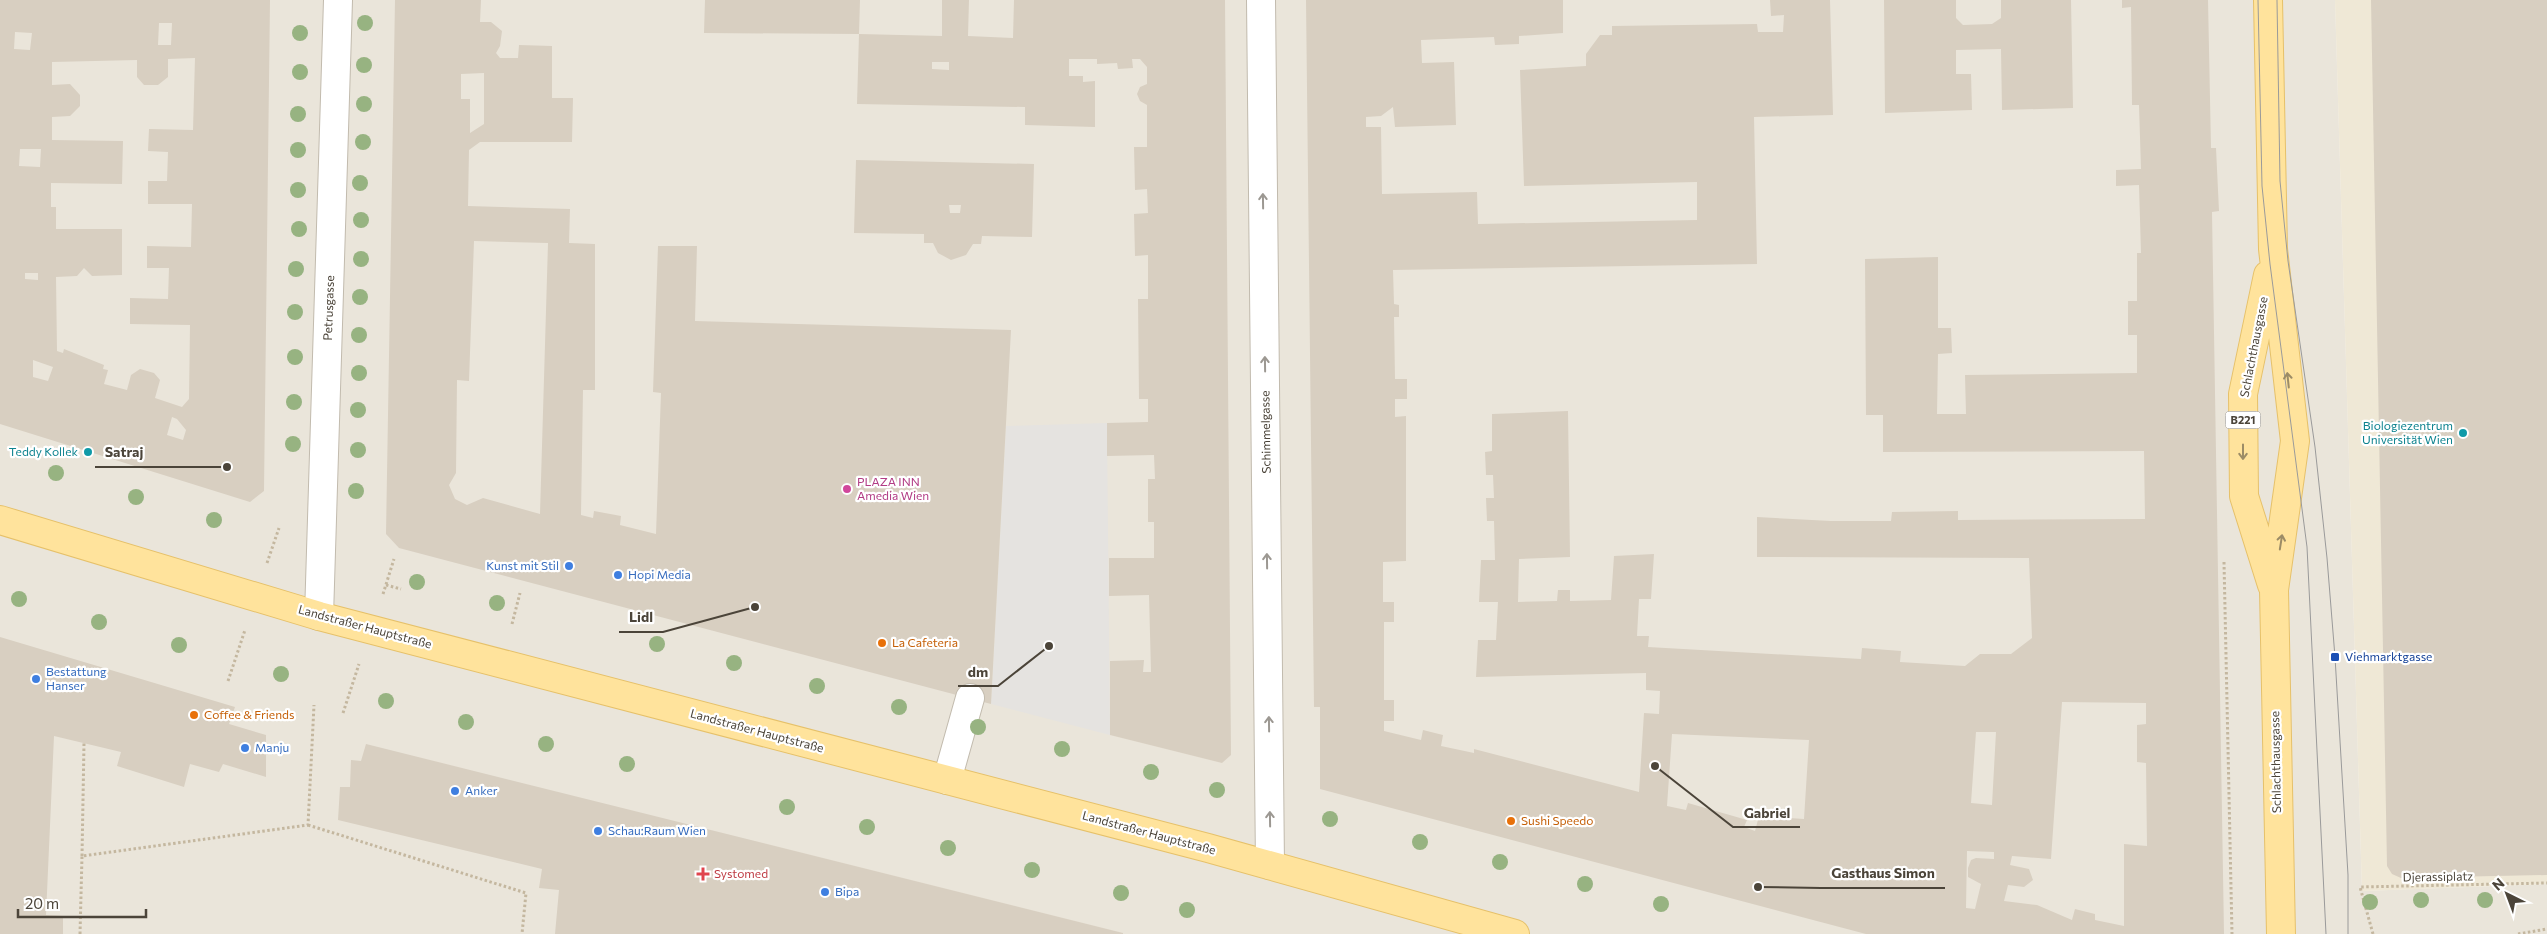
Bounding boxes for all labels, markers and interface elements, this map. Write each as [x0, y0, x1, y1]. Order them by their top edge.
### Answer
one-way arrow [1258, 194, 1268, 210]
street label: Petrusgasse [320, 275, 336, 341]
street label: Schlachthausgasse [2236, 295, 2270, 398]
one-way arrow [1260, 356, 1270, 372]
one-way arrow [2283, 373, 2293, 389]
street label: Schimmelgasse [1257, 390, 1273, 474]
road number: B221 [2226, 412, 2260, 428]
place label: Biologiezentrum Universität Wien [2362, 418, 2453, 446]
marker: Biologiezentrum Universität Wien [2457, 427, 2469, 439]
callout: Satraj [95, 438, 153, 467]
text: Satraj [105, 443, 143, 460]
place label: Teddy Kollek [9, 444, 78, 458]
one-way arrow [2238, 444, 2248, 460]
marker: Teddy Kollek [82, 446, 94, 458]
place label: PLAZA INN Amedia Wien [857, 474, 929, 502]
marker: PLAZA INN Amedia Wien [841, 483, 853, 495]
one-way arrow [2276, 534, 2286, 550]
one-way arrow [1262, 554, 1272, 570]
place label: Kunst mit Stil [486, 558, 559, 572]
marker: Kunst mit Stil [563, 560, 575, 572]
place label: Hopi Media [628, 567, 691, 581]
marker: Hopi Media [612, 569, 624, 581]
street label: Landstraßer Hauptstraße [297, 601, 434, 651]
callout: Lidl [619, 603, 663, 632]
text: Lidl [629, 608, 653, 625]
place label: La Cafeteria [892, 635, 958, 649]
marker: La Cafeteria [876, 637, 888, 649]
place label: Viehmarktgasse [2345, 649, 2432, 663]
marker: Viehmarktgasse [2329, 651, 2341, 663]
callout: dm [958, 657, 998, 686]
text: dm [968, 663, 988, 680]
place label: Bestattung Hanser [46, 664, 107, 692]
marker: Bestattung Hanser [30, 673, 42, 685]
street label: Landstraßer Hauptstraße [689, 705, 826, 755]
place label: Coffee & Friends [204, 707, 294, 721]
marker: Coffee & Friends [188, 709, 200, 721]
street label: Schlachthausgasse [2267, 711, 2283, 813]
one-way arrow [1264, 716, 1273, 732]
place label: Manju [255, 740, 289, 754]
marker: Manju [239, 742, 251, 754]
place label: Anker [465, 783, 498, 797]
marker: Anker [449, 785, 461, 797]
callout: Gabriel [1733, 798, 1800, 827]
text: Gabriel [1744, 804, 1790, 821]
street label: Landstraßer Hauptstraße [1081, 807, 1218, 857]
one-way arrow [1265, 811, 1275, 827]
place label: Sushi Speedo [1521, 813, 1593, 827]
marker: Sushi Speedo [1505, 815, 1517, 827]
place label: Schau:Raum Wien [608, 823, 706, 837]
marker: Schau:Raum Wien [592, 825, 604, 837]
callout: Gasthaus Simon [1821, 859, 1945, 888]
text: Gasthaus Simon [1831, 864, 1935, 881]
place label: Systomed [714, 866, 768, 880]
marker: Systomed [696, 867, 710, 881]
street label: Djerassiplatz [2403, 868, 2473, 884]
north arrow [2482, 869, 2532, 919]
text: N [2488, 874, 2508, 894]
place label: Bipa [835, 884, 859, 898]
scale bar [18, 886, 145, 918]
marker: Bipa [819, 886, 831, 898]
text: 20 m [25, 894, 59, 912]

